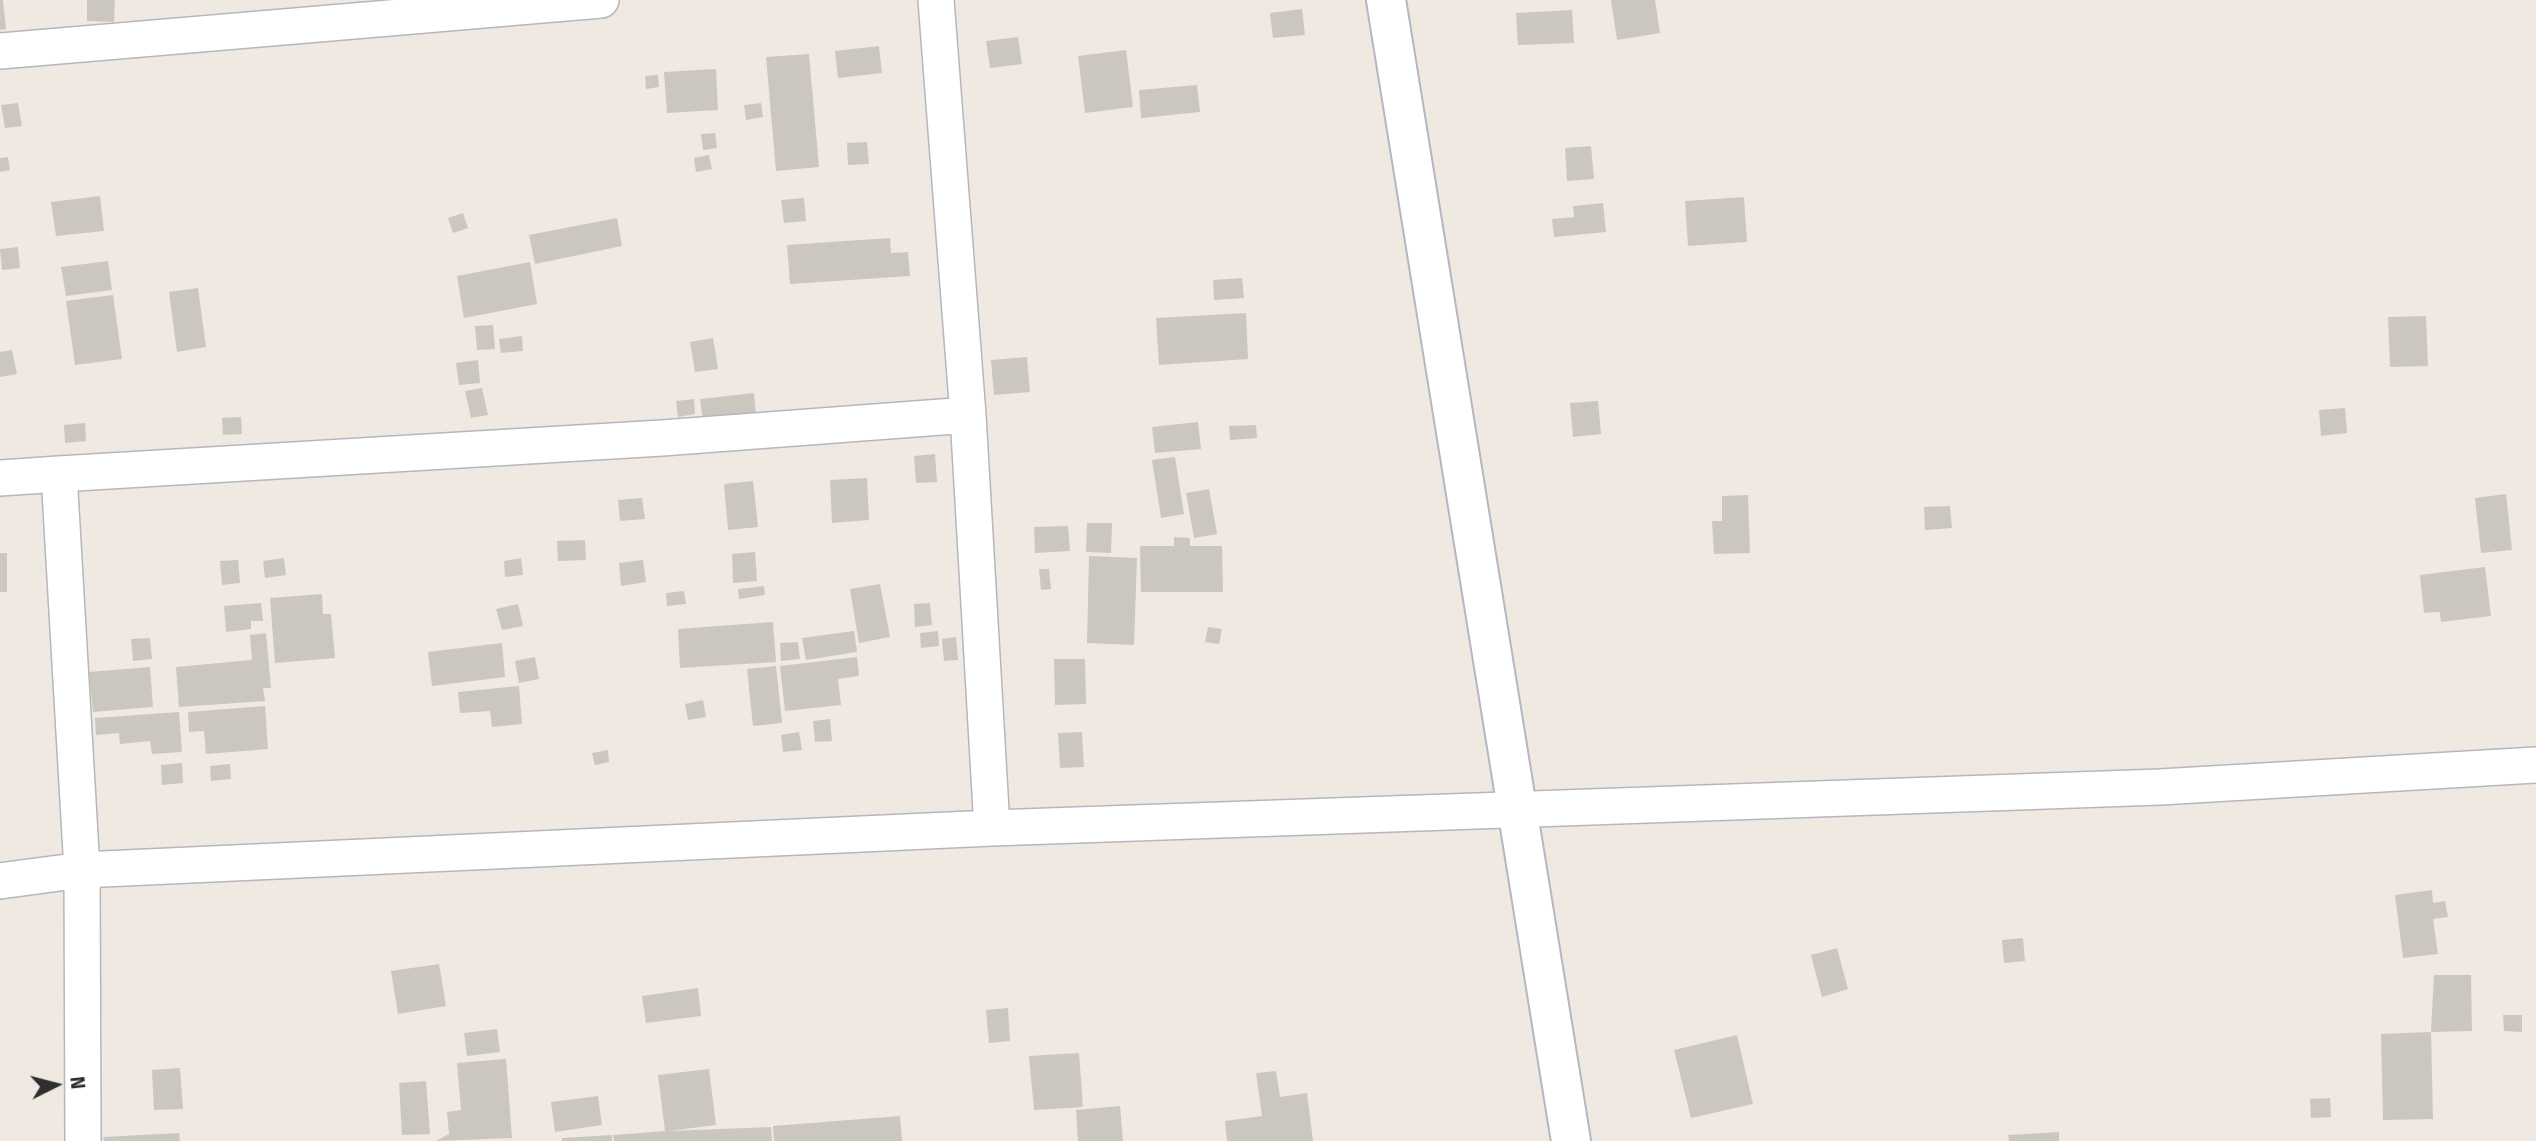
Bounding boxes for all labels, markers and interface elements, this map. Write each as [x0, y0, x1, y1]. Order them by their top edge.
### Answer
north arrow [21, 1050, 91, 1120]
text: N [65, 1075, 89, 1090]

